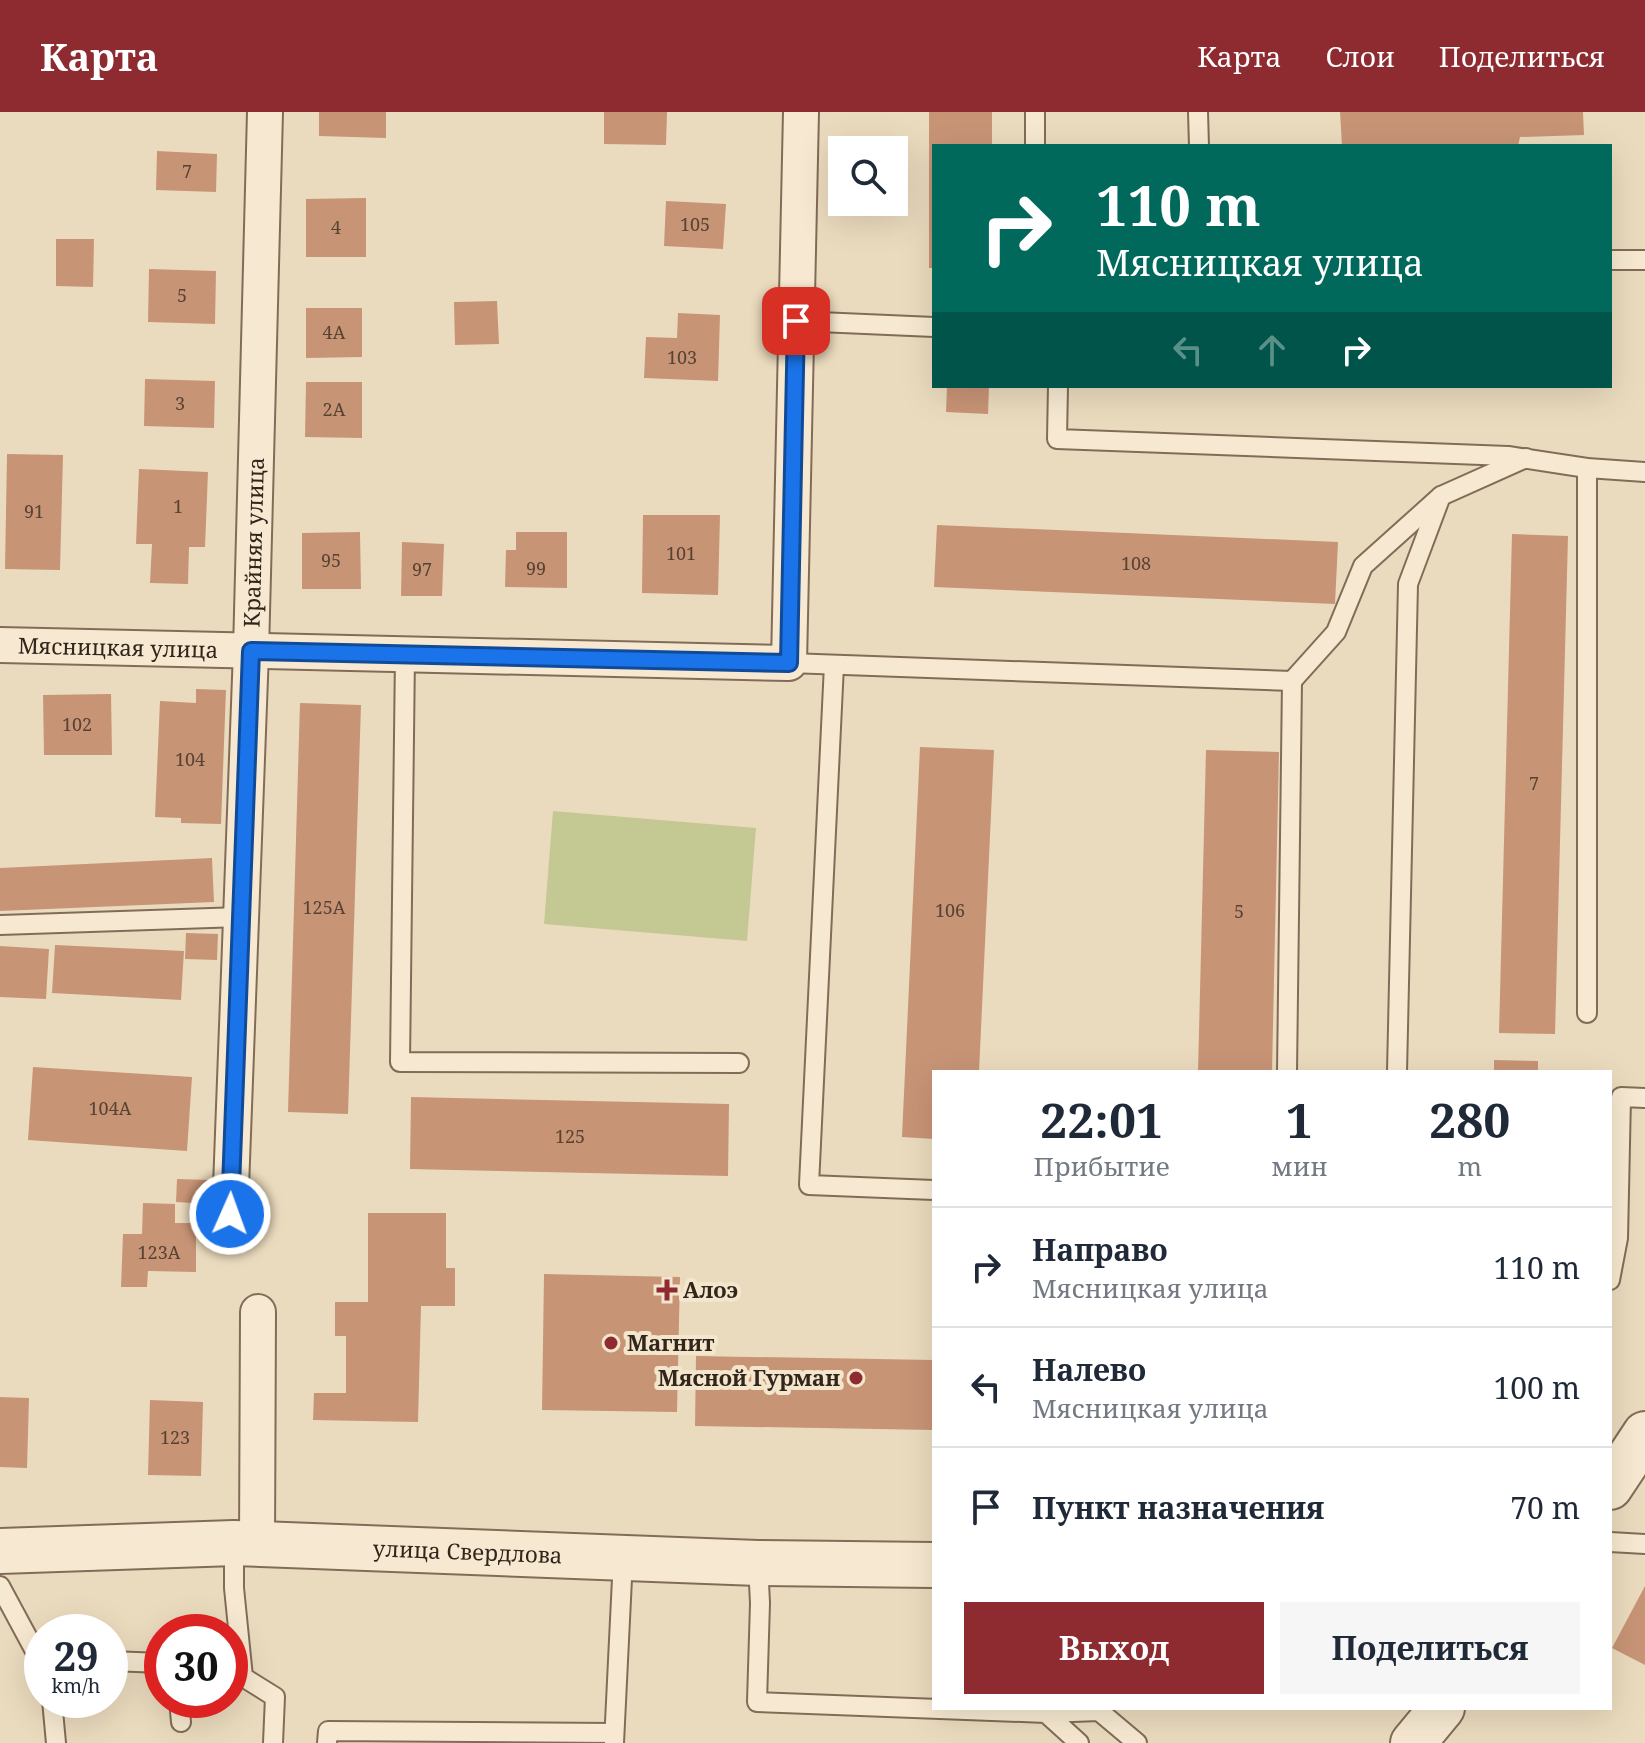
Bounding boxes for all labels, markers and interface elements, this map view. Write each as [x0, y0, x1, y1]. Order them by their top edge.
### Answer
text: Карта [40, 30, 158, 82]
text: Карта [1197, 37, 1281, 75]
text: Слои [1325, 37, 1395, 75]
text: Поделиться [1439, 37, 1605, 75]
map controls [828, 136, 908, 216]
button: search [828, 136, 908, 216]
house number: 7 [182, 159, 192, 183]
text: 110 m [1096, 166, 1261, 242]
icon: right [964, 176, 1068, 280]
house number: 105 [680, 212, 710, 236]
house number: 4 [331, 215, 341, 239]
text: Мясницкая улица [1096, 238, 1424, 287]
house number: 5 [177, 283, 187, 307]
pin [762, 287, 830, 355]
icon: arrive [774, 299, 818, 343]
house number: 4А [323, 320, 346, 344]
icon: left [1166, 328, 1210, 372]
icon: ahead [1250, 328, 1294, 372]
icon: right [1334, 328, 1378, 372]
house number: 103 [667, 345, 697, 369]
house number: 3 [175, 391, 185, 415]
house number: 2А [323, 397, 346, 421]
street label: Крайняя улица [236, 457, 270, 628]
house number: 1 [173, 494, 183, 518]
house number: 91 [24, 499, 44, 523]
house number: 101 [666, 541, 696, 565]
house number: 95 [321, 548, 341, 572]
house number: 108 [1121, 551, 1151, 575]
house number: 99 [526, 556, 546, 580]
house number: 97 [412, 557, 432, 581]
street label: Мясницкая улица [17, 629, 218, 664]
house number: 102 [62, 712, 92, 736]
house number: 104 [175, 747, 205, 771]
house number: 7 [1529, 771, 1539, 795]
house number: 125А [303, 895, 346, 919]
house number: 106 [935, 898, 965, 922]
house number: 5 [1234, 899, 1244, 923]
text: 22:01 [1040, 1087, 1163, 1152]
text: 1 [1286, 1087, 1313, 1152]
text: 280 [1429, 1087, 1510, 1152]
house number: 104А [89, 1096, 132, 1120]
house number: 125 [555, 1124, 585, 1148]
text: Прибытие [1033, 1148, 1170, 1184]
text: мин [1271, 1148, 1328, 1184]
text: m [1458, 1148, 1482, 1184]
position arrow [188, 1172, 272, 1256]
text: Направо [1032, 1229, 1168, 1270]
house number: 123А [138, 1240, 181, 1264]
icon: right [964, 1245, 1008, 1289]
text: 110 m [1494, 1247, 1580, 1288]
text: Мясницкая улица [1032, 1270, 1269, 1306]
place label: Алоэ [683, 1274, 738, 1304]
marker: Алоэ [658, 1281, 676, 1299]
place label: Магнит [627, 1327, 714, 1357]
marker: Магнит [602, 1334, 620, 1352]
text: Налево [1032, 1349, 1146, 1390]
place label: Мясной Гурман [658, 1362, 840, 1392]
icon: left [964, 1365, 1008, 1409]
text: 100 m [1494, 1367, 1580, 1408]
marker: Мясной Гурман [847, 1369, 865, 1387]
text: Мясницкая улица [1032, 1390, 1269, 1426]
house number: 123 [160, 1425, 190, 1449]
icon: arrive [964, 1485, 1008, 1529]
text: Пункт назначения [1032, 1487, 1324, 1528]
text: 70 m [1510, 1487, 1580, 1528]
street label: улица Свердлова [372, 1532, 563, 1570]
button: Выход [964, 1602, 1264, 1694]
button: Поделиться [1280, 1602, 1580, 1694]
speed limit sign: 30 [144, 1614, 248, 1718]
text: 29 [53, 1628, 99, 1683]
text: km/h [51, 1672, 101, 1699]

